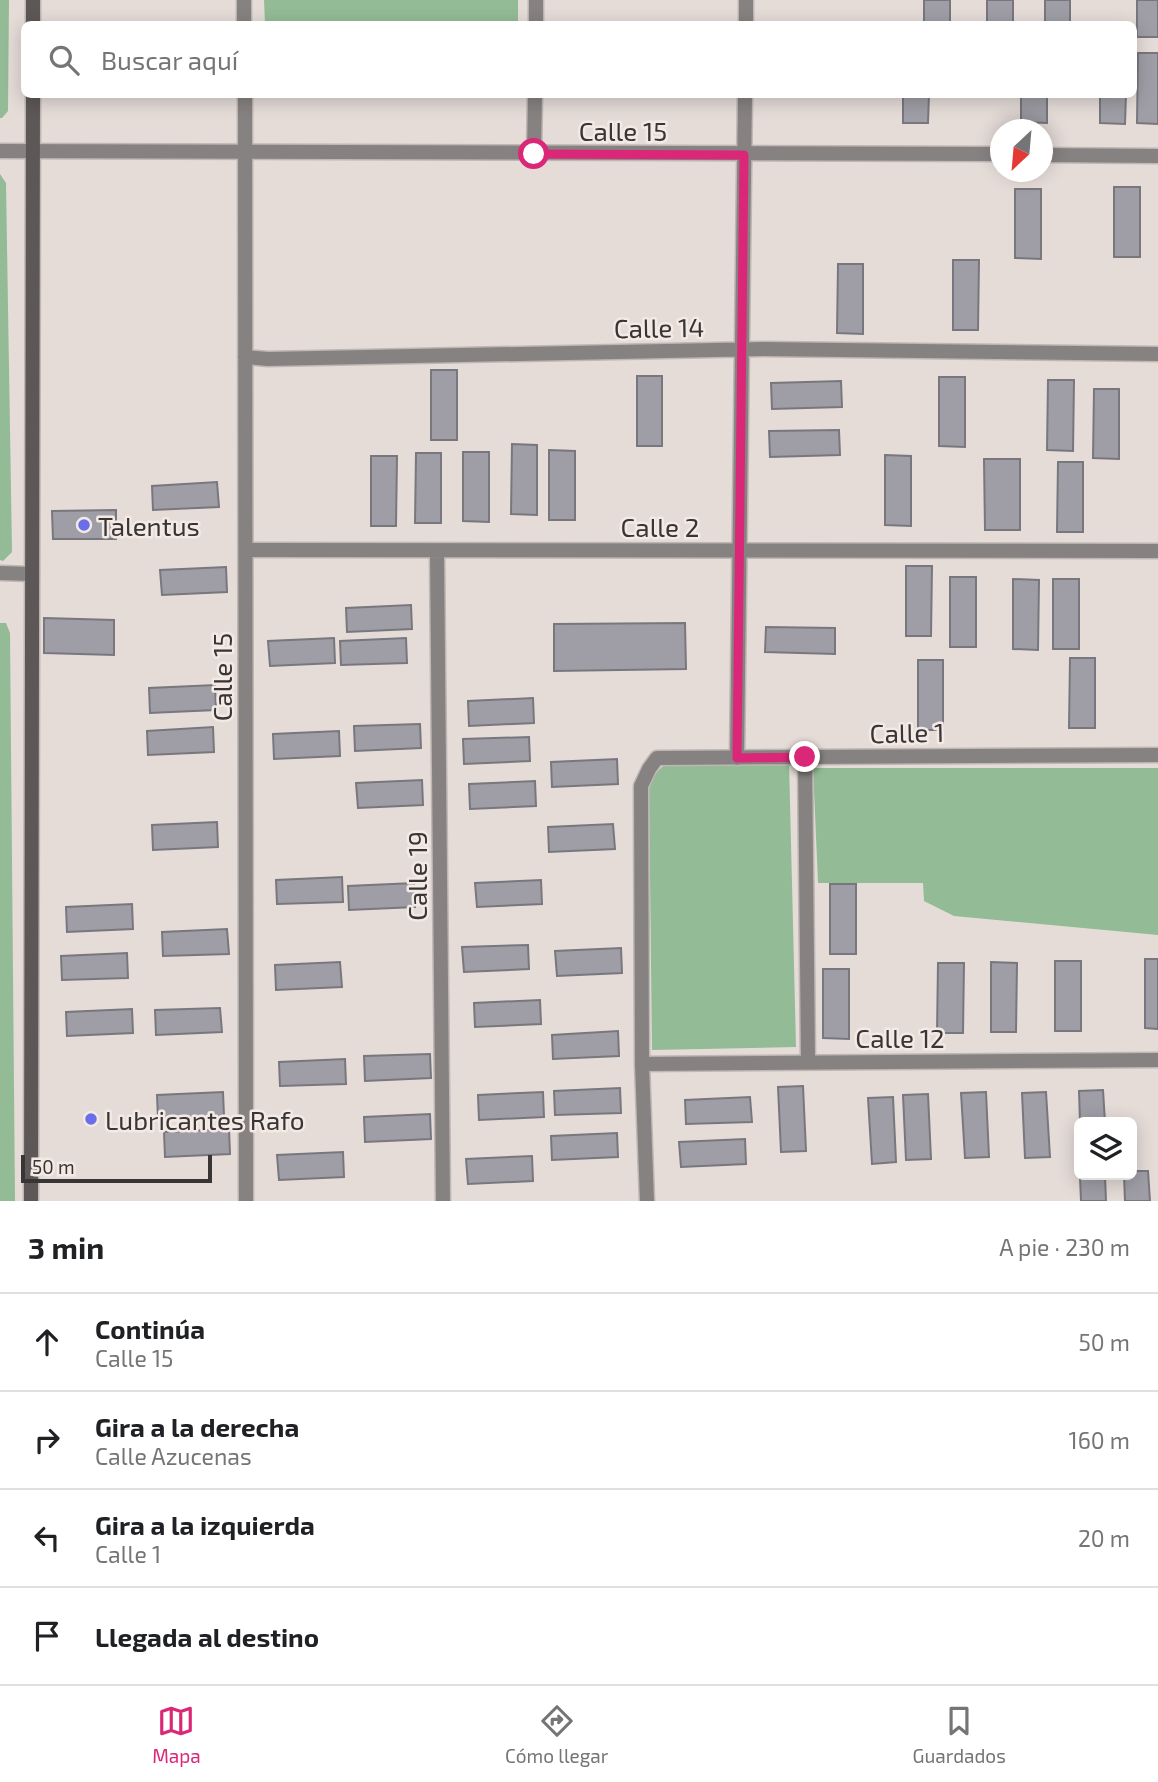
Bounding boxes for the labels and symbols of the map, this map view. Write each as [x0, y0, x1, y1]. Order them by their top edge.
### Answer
street label: Calle 15 [579, 115, 667, 146]
north arrow [990, 119, 1053, 182]
route start [518, 138, 549, 169]
street label: Calle 14 [613, 311, 705, 343]
place label: Talentus [98, 510, 200, 541]
street label: Calle 2 [621, 511, 699, 542]
marker: Talentus [76, 517, 92, 533]
street label: Calle 15 [206, 633, 237, 721]
street label: Calle 1 [869, 716, 945, 748]
route end [789, 741, 820, 772]
street label: Calle 19 [401, 831, 432, 921]
street label: Calle 12 [855, 1022, 945, 1053]
place label: Lubricantes Rafo [105, 1104, 305, 1135]
marker: Lubricantes Rafo [83, 1111, 99, 1127]
scale bar [21, 1152, 212, 1184]

